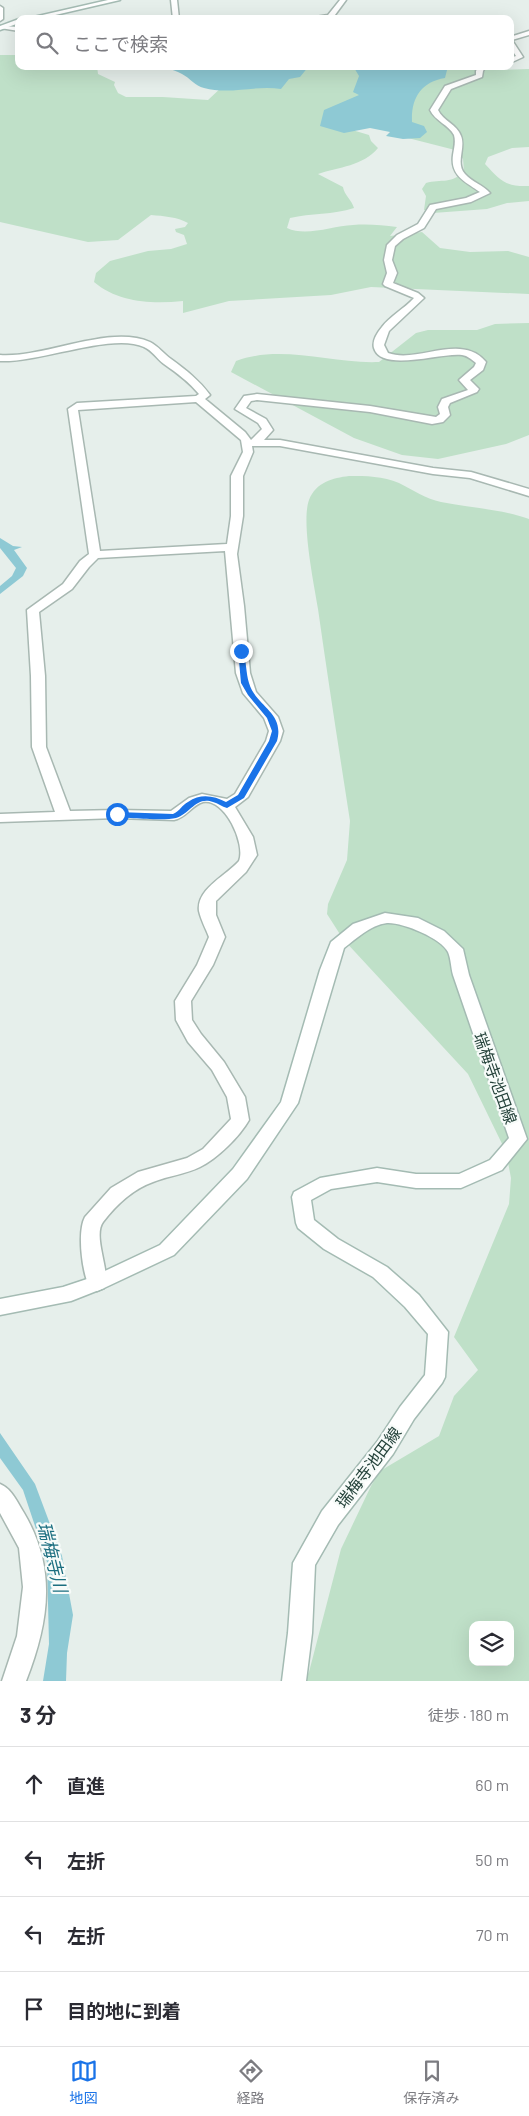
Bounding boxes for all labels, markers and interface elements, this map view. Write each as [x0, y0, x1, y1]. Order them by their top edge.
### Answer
search box [15, 15, 514, 70]
icon: search [33, 29, 61, 57]
text: ここで検索 [73, 32, 168, 55]
route end [230, 640, 253, 663]
route start [106, 803, 129, 826]
street label: 瑞梅寺池田線 [471, 1030, 521, 1126]
street label: 瑞梅寺池田線 [332, 1423, 404, 1511]
water label: 瑞梅寺川 [34, 1519, 73, 1597]
map controls [469, 1621, 514, 1666]
button: layers [469, 1621, 514, 1666]
text: 3 分 [20, 1702, 57, 1727]
text: 徒歩 · 180 m [428, 1705, 509, 1724]
icon: ahead [20, 1770, 48, 1798]
text: 直進 [67, 1774, 105, 1797]
text: 60 m [475, 1775, 509, 1794]
icon: left [20, 1845, 48, 1873]
text: 左折 [67, 1849, 105, 1872]
text: 50 m [475, 1850, 509, 1869]
icon: left [20, 1920, 48, 1948]
text: 左折 [67, 1924, 105, 1947]
text: 70 m [476, 1925, 509, 1944]
icon: arrive [20, 1995, 48, 2023]
text: 目的地に到着 [67, 1999, 181, 2022]
tab: 地図 [70, 2057, 98, 2107]
tab: 経路 [237, 2057, 265, 2107]
tab: 保存済み [404, 2057, 460, 2107]

